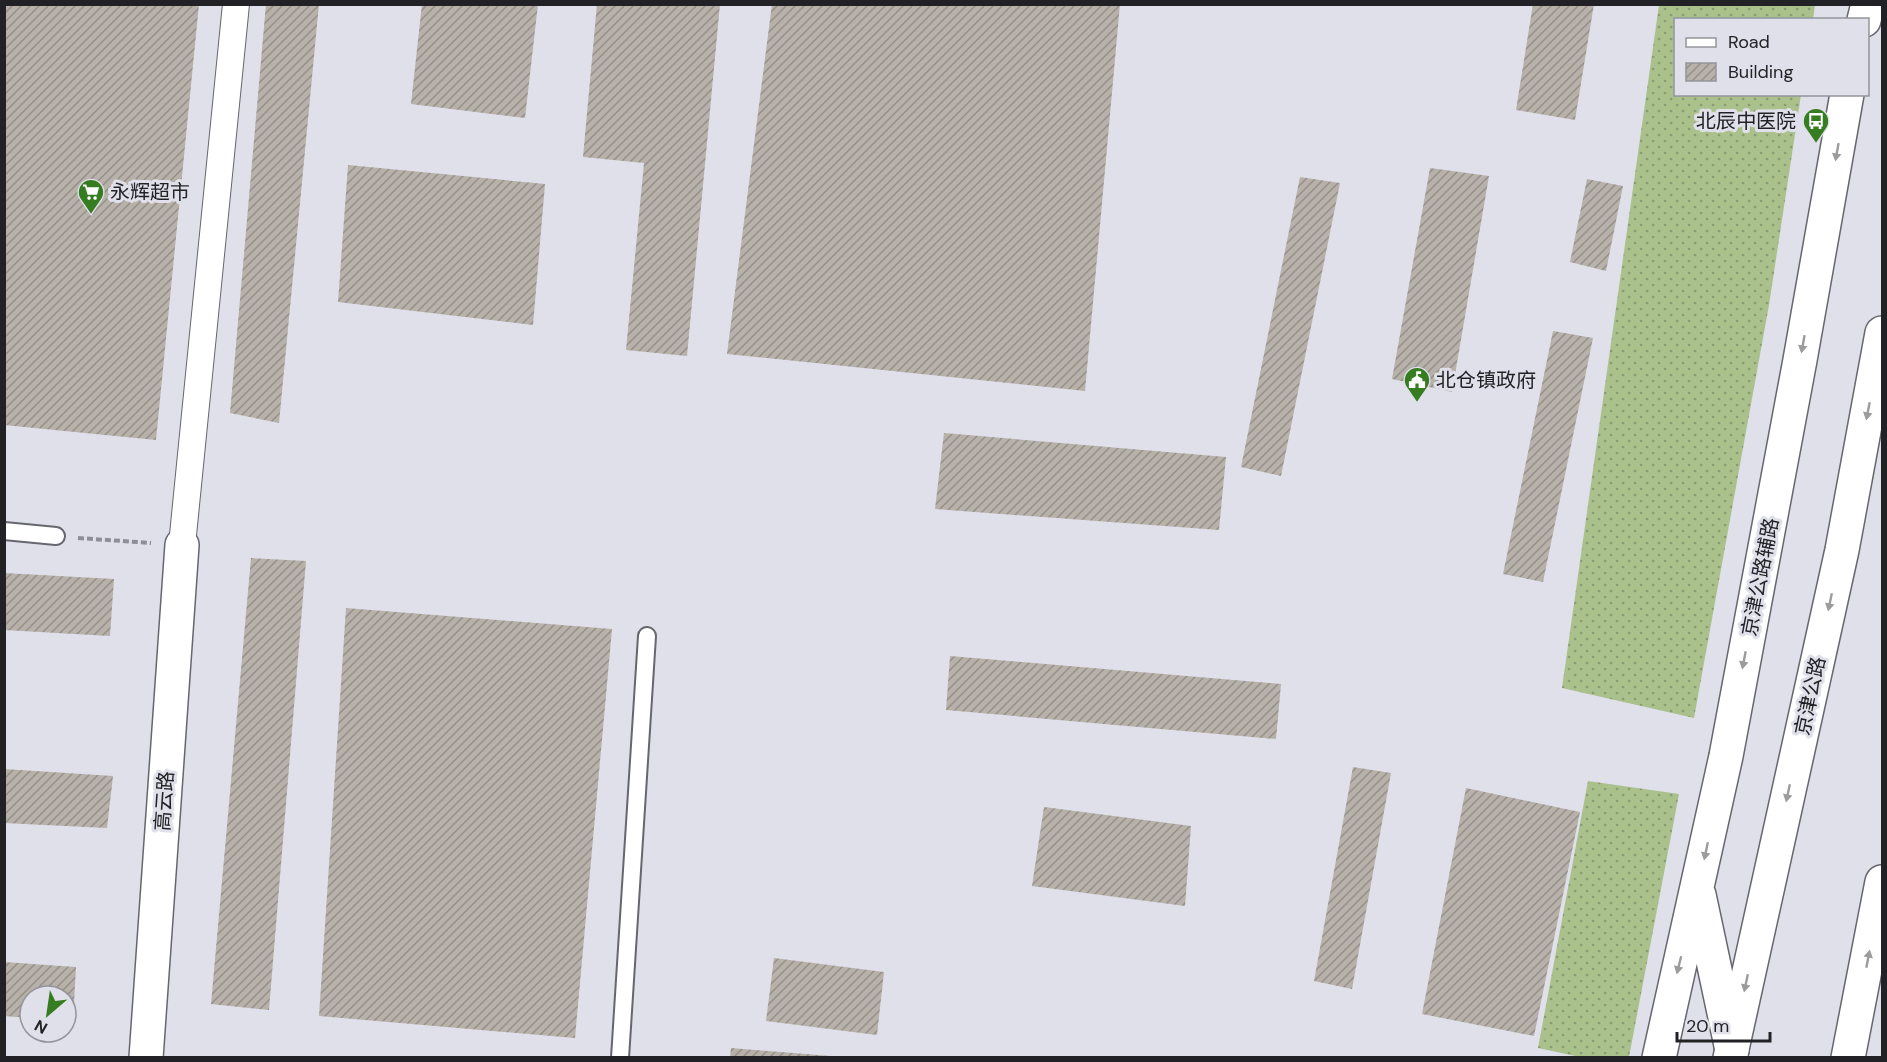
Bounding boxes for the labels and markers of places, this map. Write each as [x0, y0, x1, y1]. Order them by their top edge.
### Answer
bus stop icon: 北辰中医院 [1801, 106, 1831, 144]
place label: 北辰中医院 [1696, 108, 1796, 134]
supermarket icon: 永辉超市 [76, 177, 106, 215]
place label: 永辉超市 [110, 179, 190, 205]
public building icon: 北仓镇政府 [1402, 365, 1432, 403]
place label: 北仓镇政府 [1436, 367, 1536, 393]

